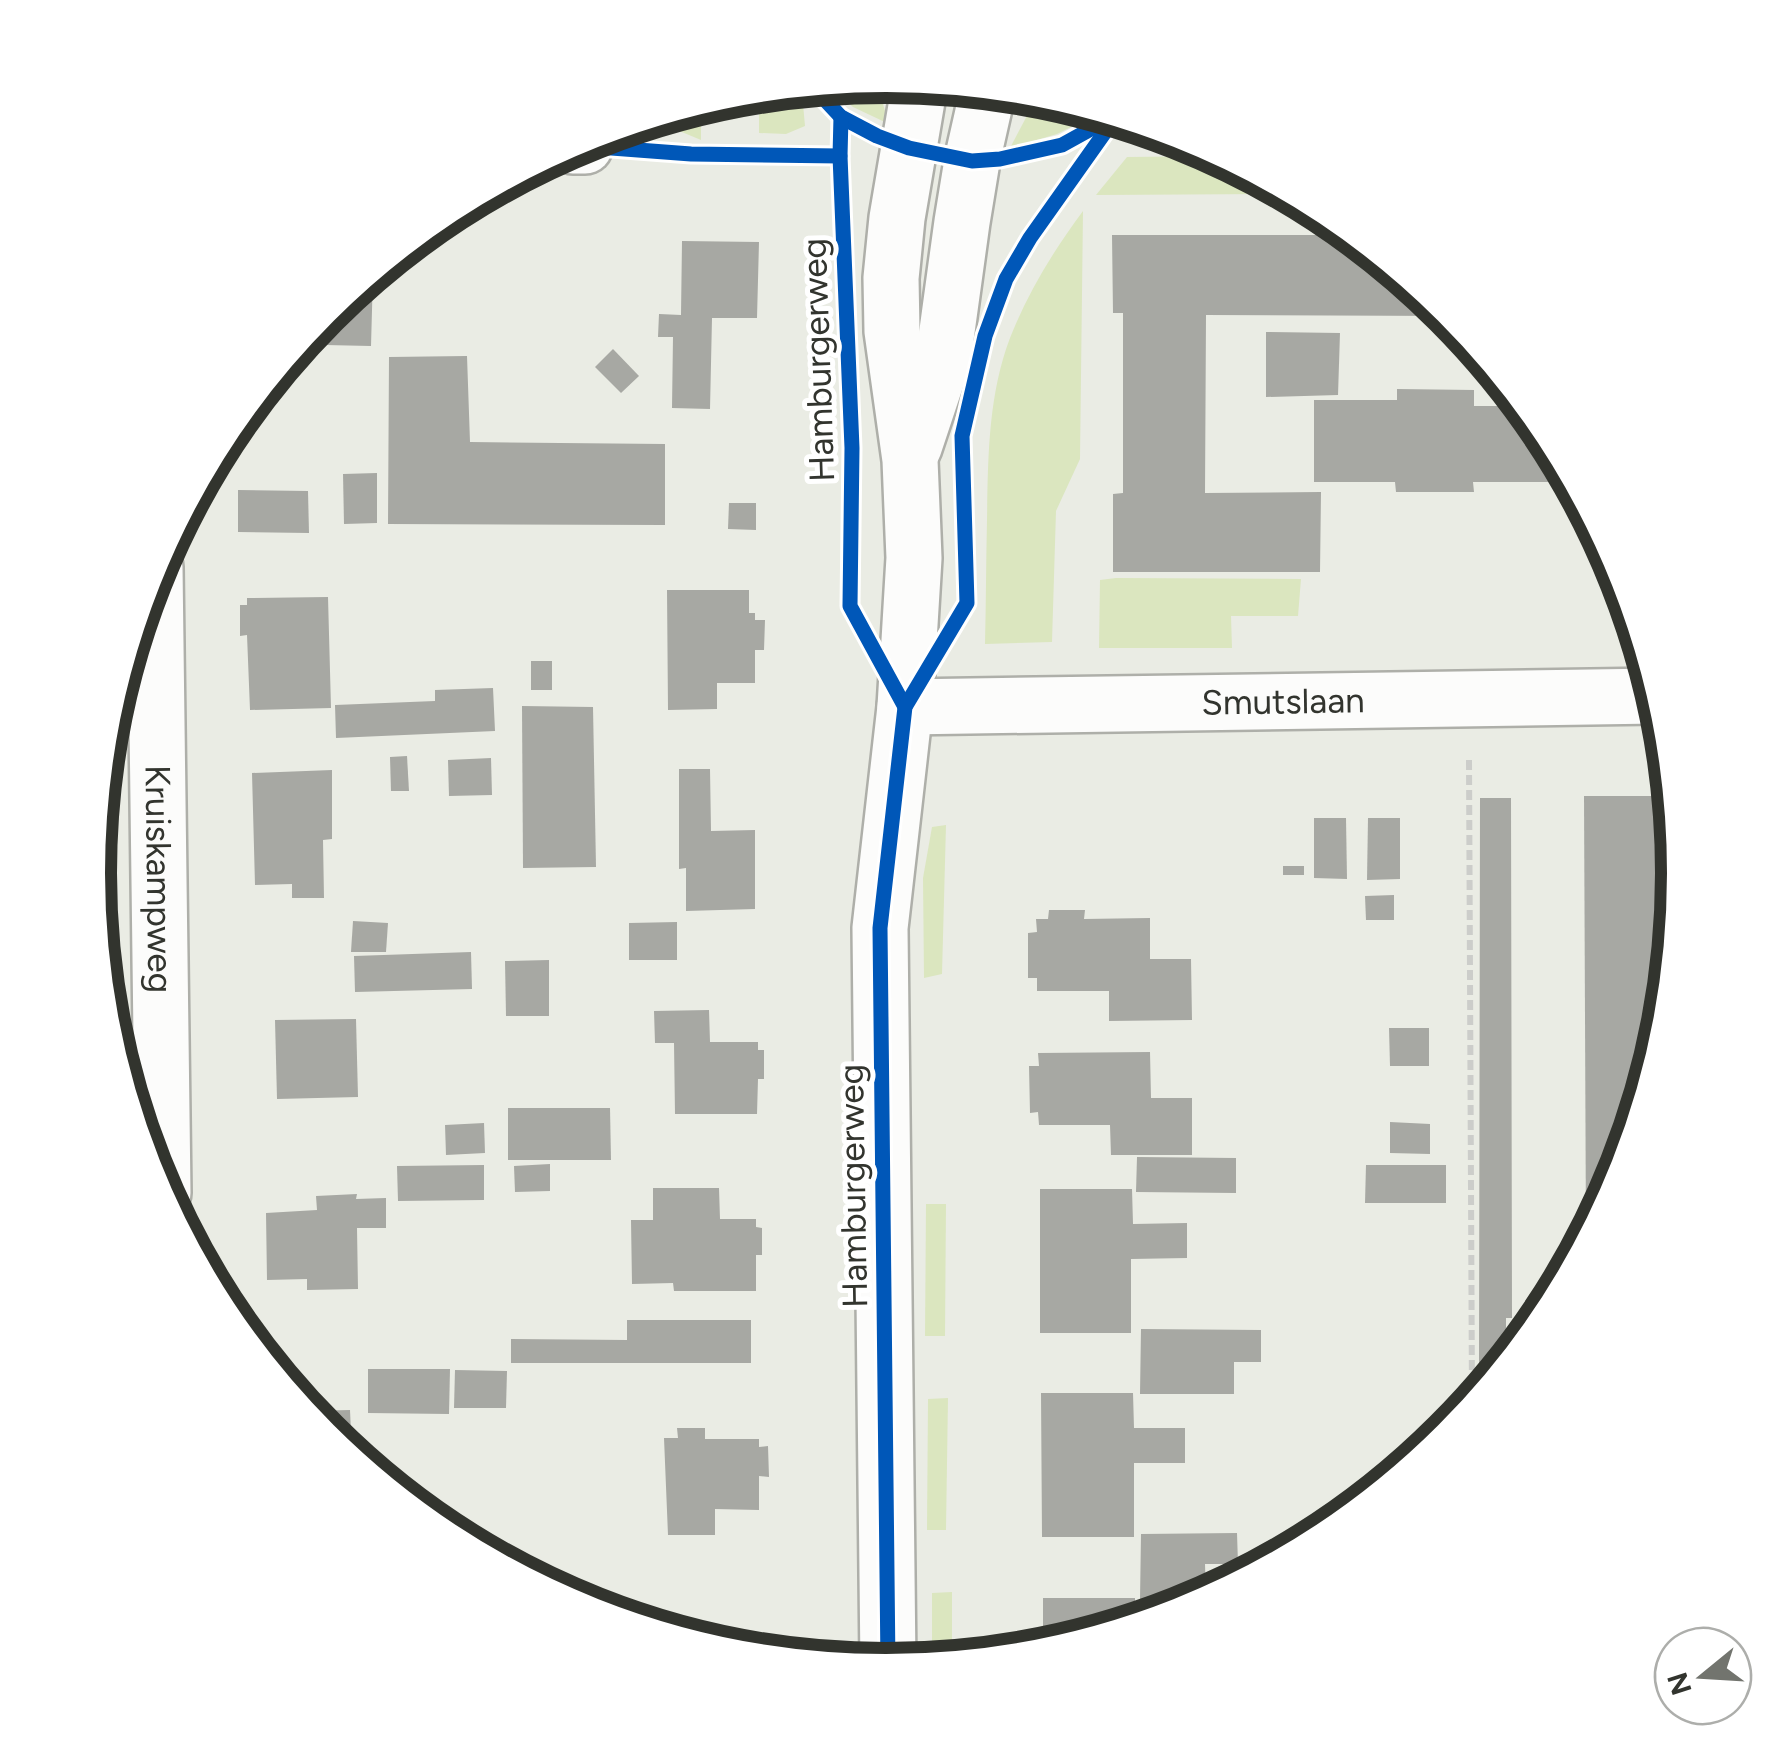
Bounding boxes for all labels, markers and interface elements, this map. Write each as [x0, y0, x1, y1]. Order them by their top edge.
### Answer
street label: Hamburgerweg [793, 237, 843, 483]
street label: Smutslaan [1201, 679, 1365, 724]
street label: Kruiskampweg [137, 765, 181, 993]
street label: Hamburgerweg [830, 1064, 876, 1308]
north arrow [1653, 1626, 1753, 1726]
text: N [1660, 1668, 1699, 1699]

